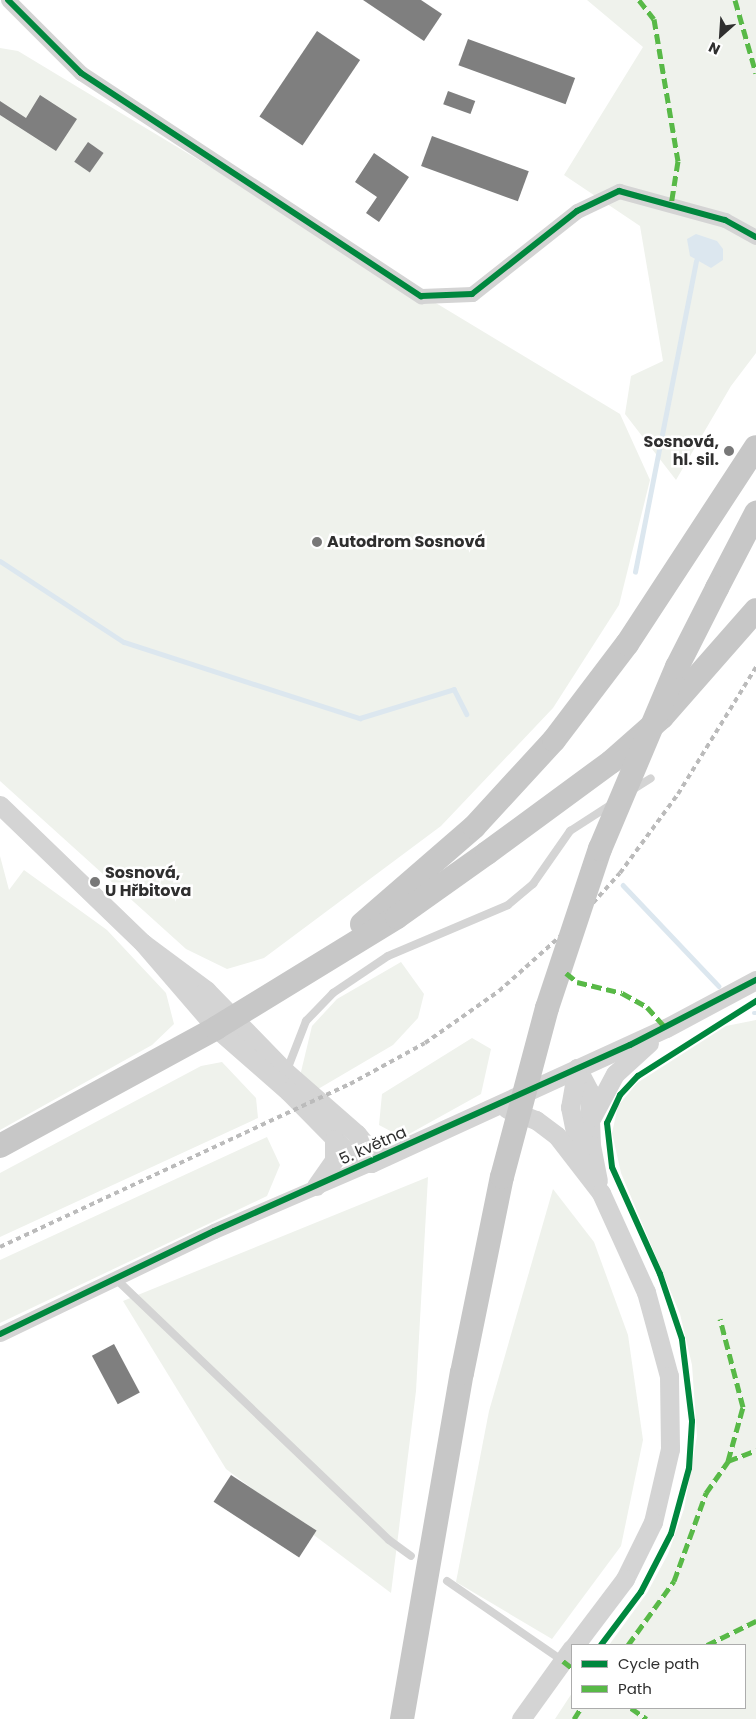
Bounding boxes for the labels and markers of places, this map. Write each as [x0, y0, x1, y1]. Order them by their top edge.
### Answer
place label: Sosnová, hl. sil. [644, 432, 719, 470]
marker: Sosnová, hl. sil. [723, 445, 735, 457]
place label: Autodrom Sosnová [327, 532, 485, 552]
marker: Autodrom Sosnová [311, 536, 323, 548]
place label: Sosnová, U Hřbitova [105, 863, 191, 901]
marker: Sosnová, U Hřbitova [89, 876, 101, 888]

